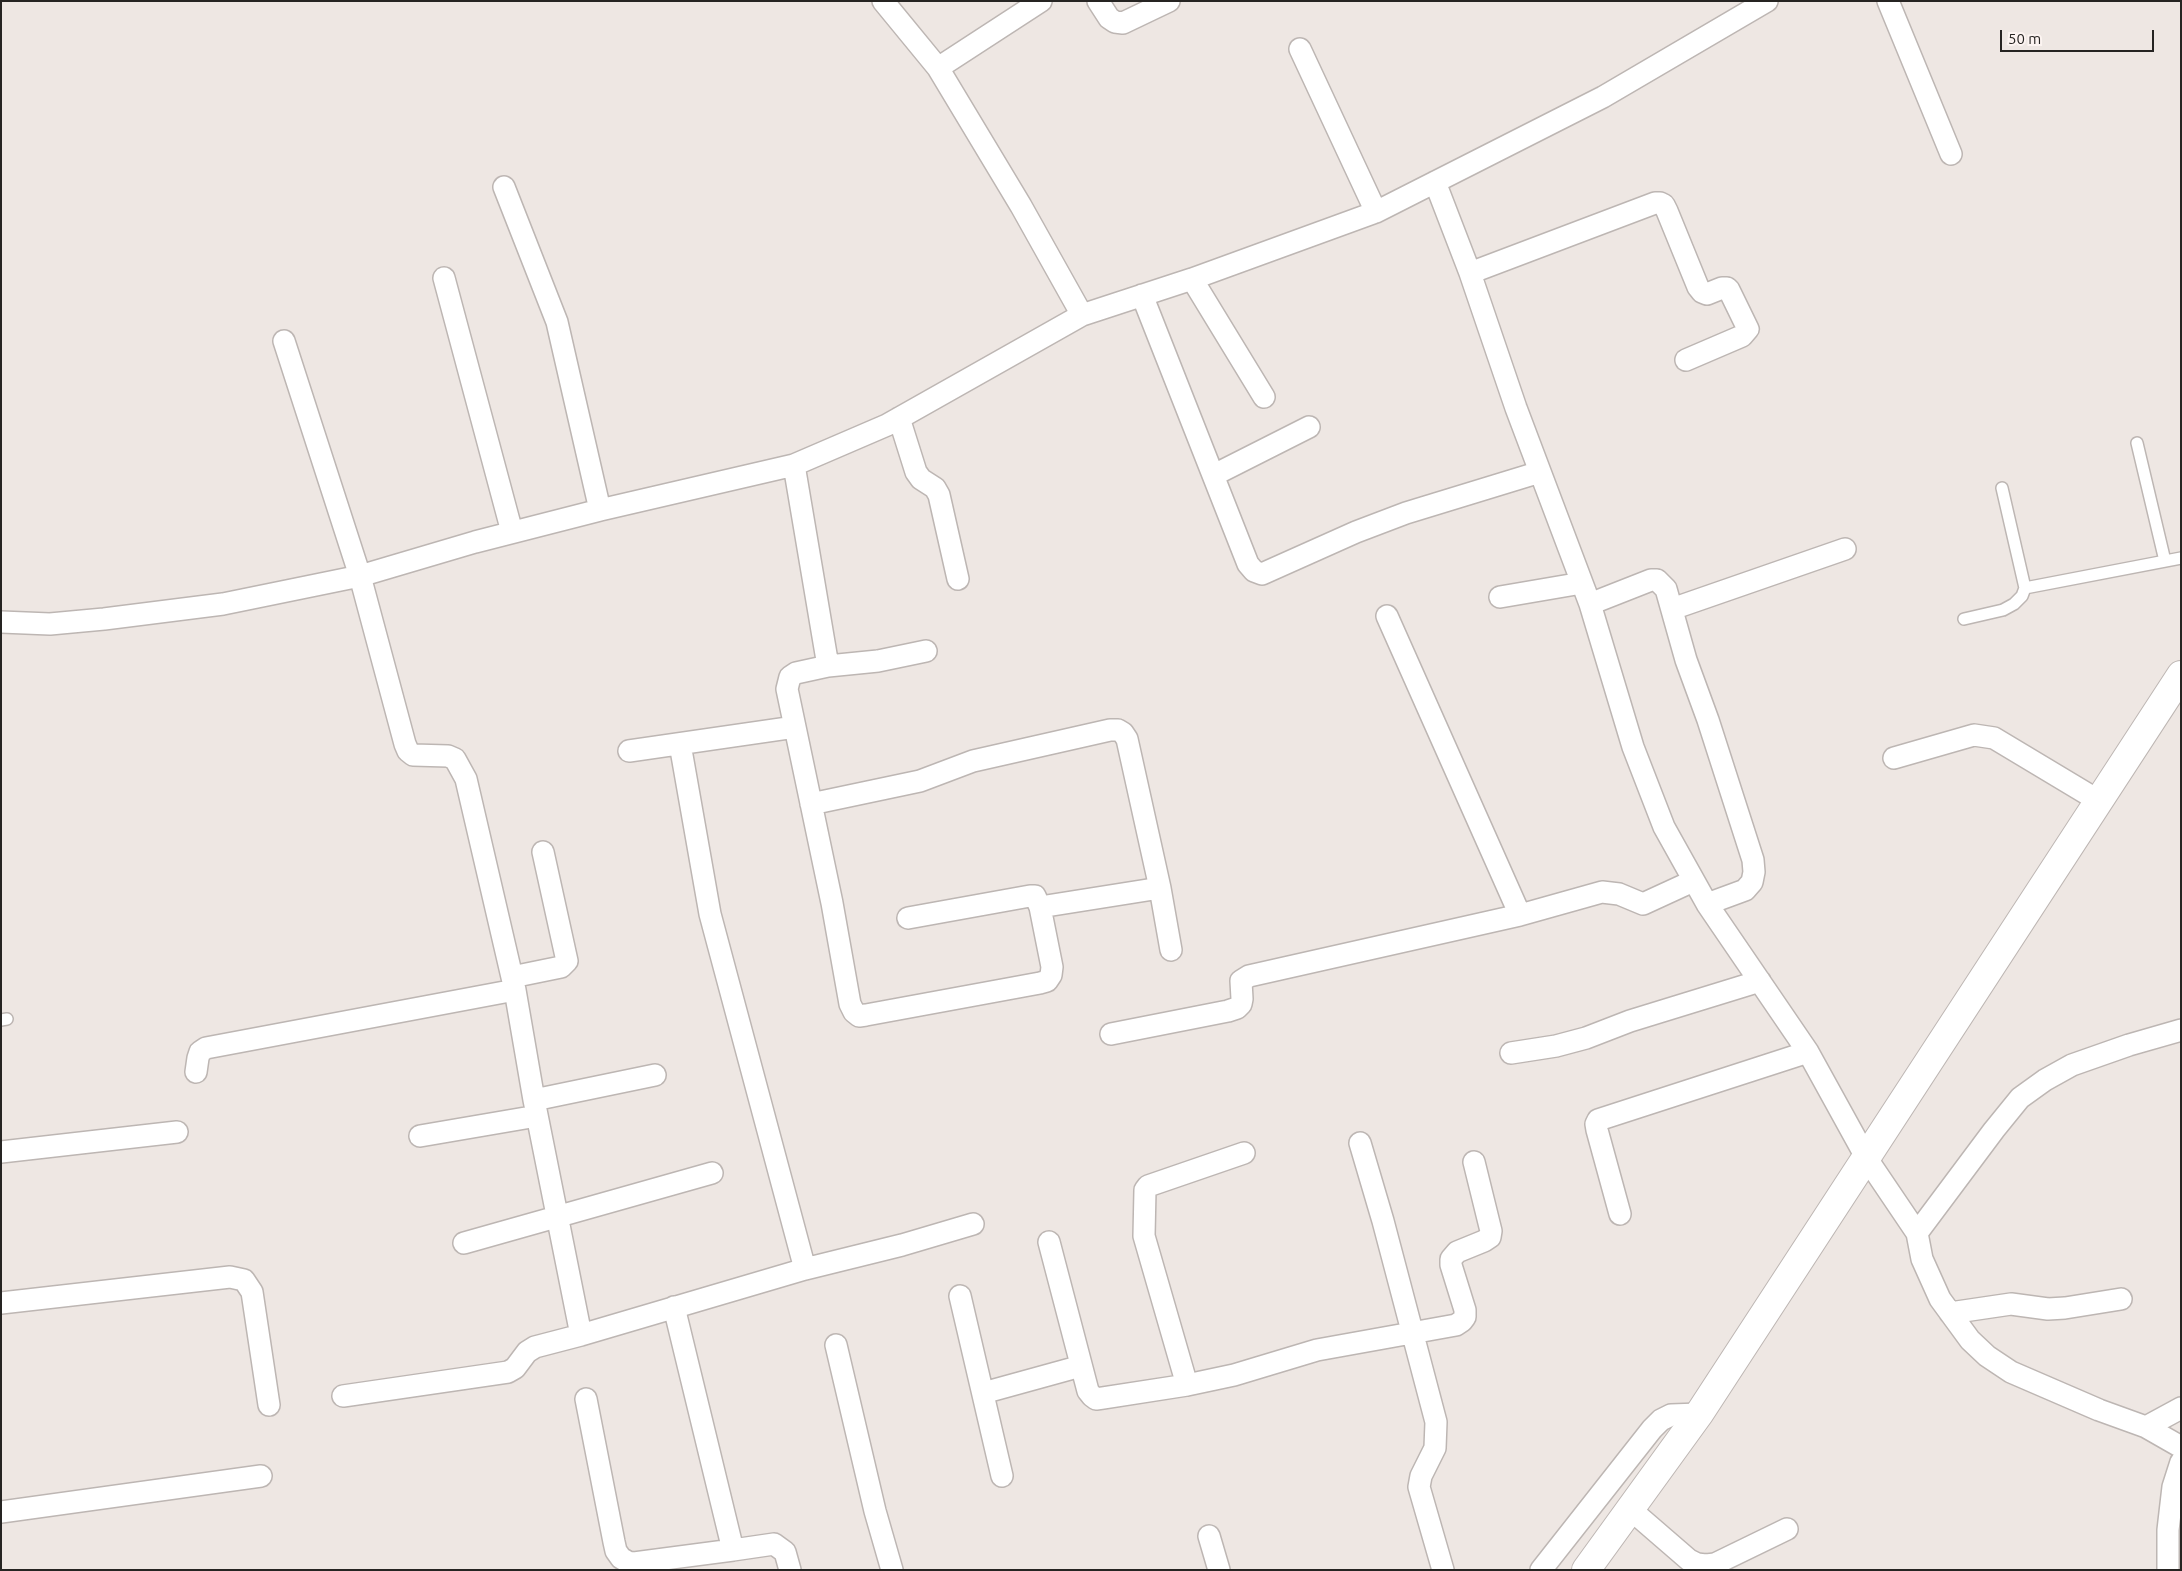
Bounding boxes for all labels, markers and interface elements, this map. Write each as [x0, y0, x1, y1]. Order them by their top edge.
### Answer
scale bar [2002, 20, 2156, 52]
text: 50 m [2008, 30, 2041, 47]

